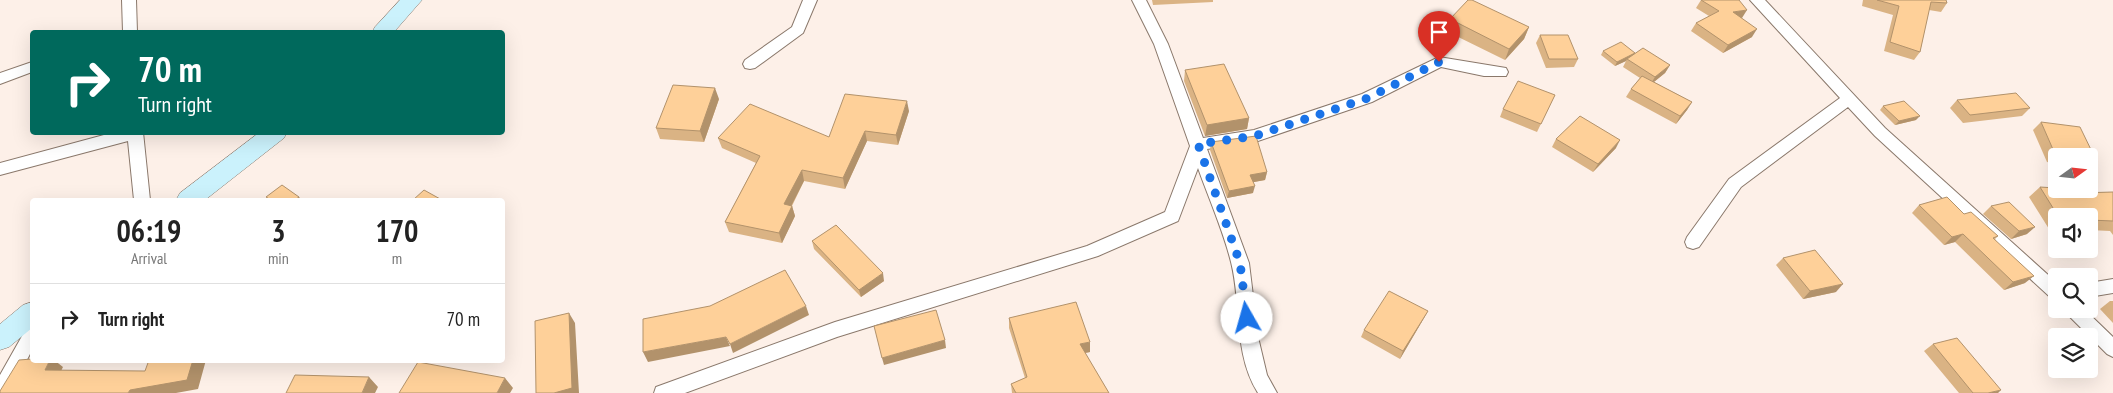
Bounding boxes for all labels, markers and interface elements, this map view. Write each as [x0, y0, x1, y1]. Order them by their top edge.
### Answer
pin [1418, 11, 1460, 62]
icon: arrive [1425, 18, 1453, 46]
text: 70 m [138, 46, 202, 92]
icon: right [55, 50, 120, 115]
text: Turn right [138, 90, 212, 118]
north arrow [2048, 148, 2098, 198]
map controls [2048, 148, 2098, 378]
button: sound [2048, 208, 2098, 258]
text: 06:19 [117, 211, 181, 250]
text: 3 [271, 211, 286, 250]
text: 170 [375, 211, 418, 250]
text: Arrival [131, 248, 167, 268]
text: min [268, 248, 289, 268]
text: m [392, 248, 402, 268]
button: search [2048, 268, 2098, 318]
position arrow [1220, 291, 1272, 343]
icon: right [55, 305, 83, 333]
text: Turn right [98, 307, 164, 331]
text: 70 m [447, 307, 480, 331]
button: layers [2048, 328, 2098, 378]

